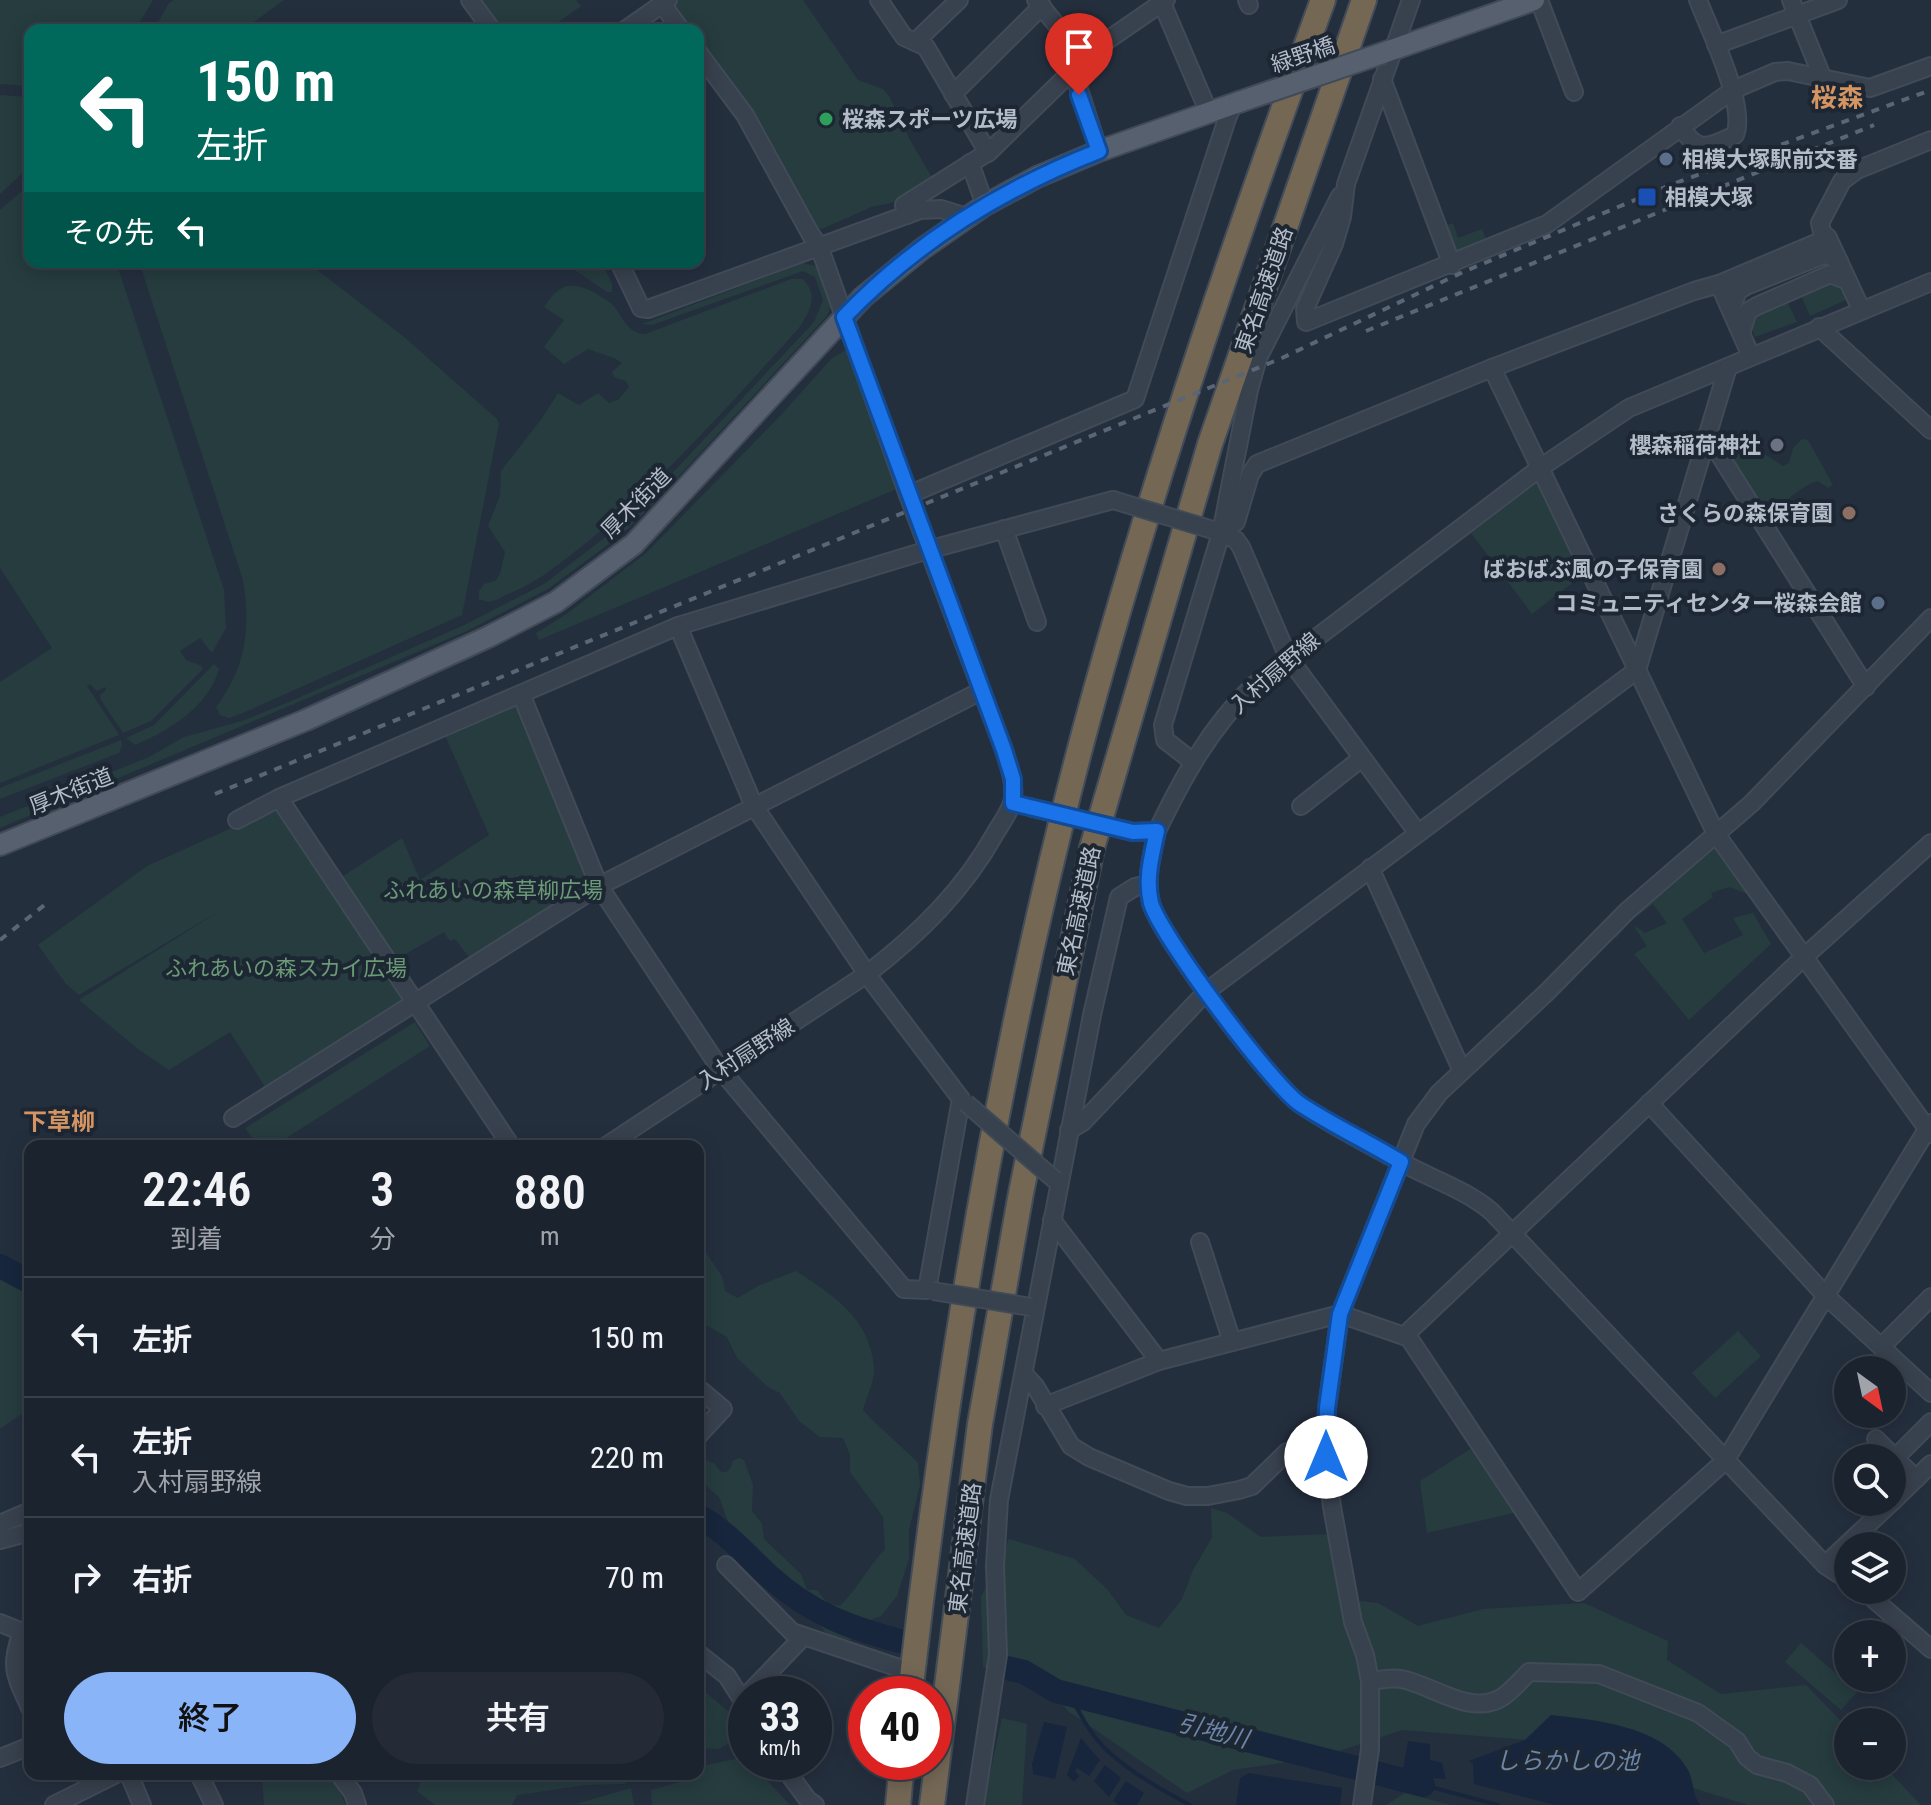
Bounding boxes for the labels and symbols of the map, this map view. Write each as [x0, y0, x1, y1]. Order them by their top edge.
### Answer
pin [1045, 13, 1113, 95]
street label: 緑野橋 [1268, 32, 1338, 78]
district label: 桜森 [1811, 83, 1863, 113]
place label: 桜森スポーツ広場 [842, 107, 1018, 132]
marker: 桜森スポーツ広場 [817, 110, 835, 128]
place label: 相模大塚駅前交番 [1682, 147, 1858, 172]
marker: 相模大塚駅前交番 [1657, 150, 1675, 168]
place label: 相模大塚 [1665, 185, 1753, 210]
marker: 相模大塚 [1636, 186, 1658, 208]
street label: 東名高速道路 [1231, 224, 1297, 356]
place label: 櫻森稲荷神社 [1629, 433, 1761, 458]
marker: 櫻森稲荷神社 [1768, 436, 1786, 454]
street label: 厚木街道 [596, 463, 676, 543]
place label: さくらの森保育園 [1657, 501, 1833, 526]
marker: さくらの森保育園 [1840, 504, 1858, 522]
place label: ばおばぶ風の子保育園 [1483, 557, 1703, 582]
marker: ばおばぶ風の子保育園 [1710, 560, 1728, 578]
place label: コミュニティセンター桜森会館 [1555, 591, 1862, 616]
marker: コミュニティセンター桜森会館 [1869, 594, 1887, 612]
street label: 入村扇野線 [1225, 627, 1325, 719]
street label: 厚木街道 [26, 763, 116, 819]
street label: 東名高速道路 [1053, 844, 1105, 978]
park label: ふれあいの森草柳広場 [383, 878, 603, 903]
park label: ふれあいの森スカイ広場 [165, 956, 407, 981]
street label: 入村扇野線 [693, 1014, 799, 1094]
district label: 下草柳 [23, 1108, 95, 1136]
north arrow [1834, 1356, 1906, 1428]
position arrow [1284, 1415, 1368, 1499]
street label: 東名高速道路 [945, 1481, 985, 1615]
speed limit sign: 40 [848, 1676, 952, 1780]
water label: 引地川 [1175, 1709, 1254, 1754]
water label: しらかしの池 [1495, 1747, 1641, 1775]

